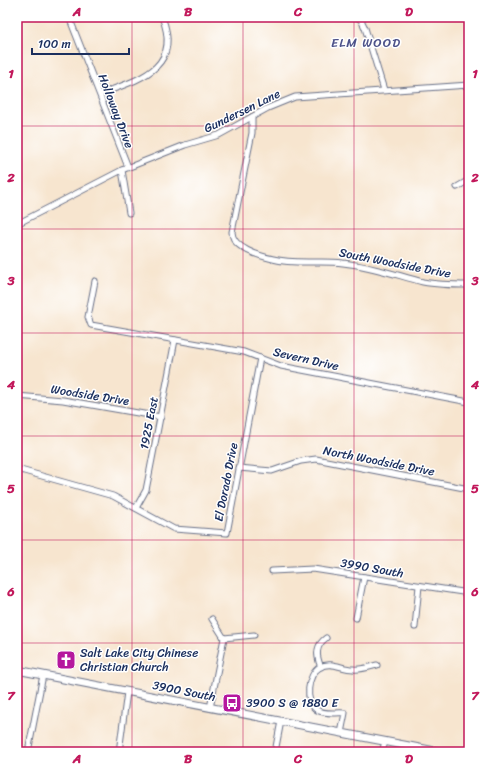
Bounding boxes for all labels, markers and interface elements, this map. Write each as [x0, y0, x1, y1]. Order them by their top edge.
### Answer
text: A [72, 0, 81, 23]
text: B [184, 0, 193, 23]
text: C [293, 0, 303, 23]
text: D [405, 0, 413, 23]
scale bar [32, 30, 129, 56]
district label: ELM WOOD [331, 31, 401, 54]
text: 100 m [38, 33, 71, 55]
text: 1 [8, 62, 14, 85]
text: 1 [472, 62, 478, 85]
street label: Holloway Drive [92, 70, 140, 152]
street label: Gundersen Lane [200, 83, 284, 139]
text: 2 [6, 166, 15, 189]
text: 2 [470, 166, 479, 189]
street label: South Woodside Drive [337, 241, 453, 285]
text: 3 [6, 269, 15, 292]
text: 3 [470, 269, 479, 292]
street label: Severn Drive [271, 341, 341, 377]
text: 4 [6, 373, 16, 396]
text: 4 [470, 373, 480, 396]
street label: Woodside Drive [49, 378, 131, 412]
street label: 1925 East [133, 395, 165, 451]
street label: North Woodside Drive [321, 439, 437, 483]
street label: El Dorado Drive [208, 441, 244, 523]
text: 5 [7, 477, 15, 500]
text: 5 [471, 477, 479, 500]
street label: 3990 South [339, 552, 405, 584]
text: 6 [6, 580, 15, 603]
text: 6 [470, 580, 479, 603]
place label: Salt Lake City Chinese Christian Church [80, 642, 198, 678]
church icon: Salt Lake City Chinese Christian Church [55, 649, 77, 671]
street label: 3900 South [151, 674, 217, 708]
text: 7 [7, 684, 16, 707]
text: 7 [471, 684, 480, 707]
bus stop icon: 3900 S @ 1880 E [221, 692, 243, 714]
place label: 3900 S @ 1880 E [246, 692, 340, 714]
text: A [72, 747, 81, 769]
text: B [184, 747, 193, 769]
text: C [293, 747, 303, 769]
text: D [405, 747, 413, 769]

